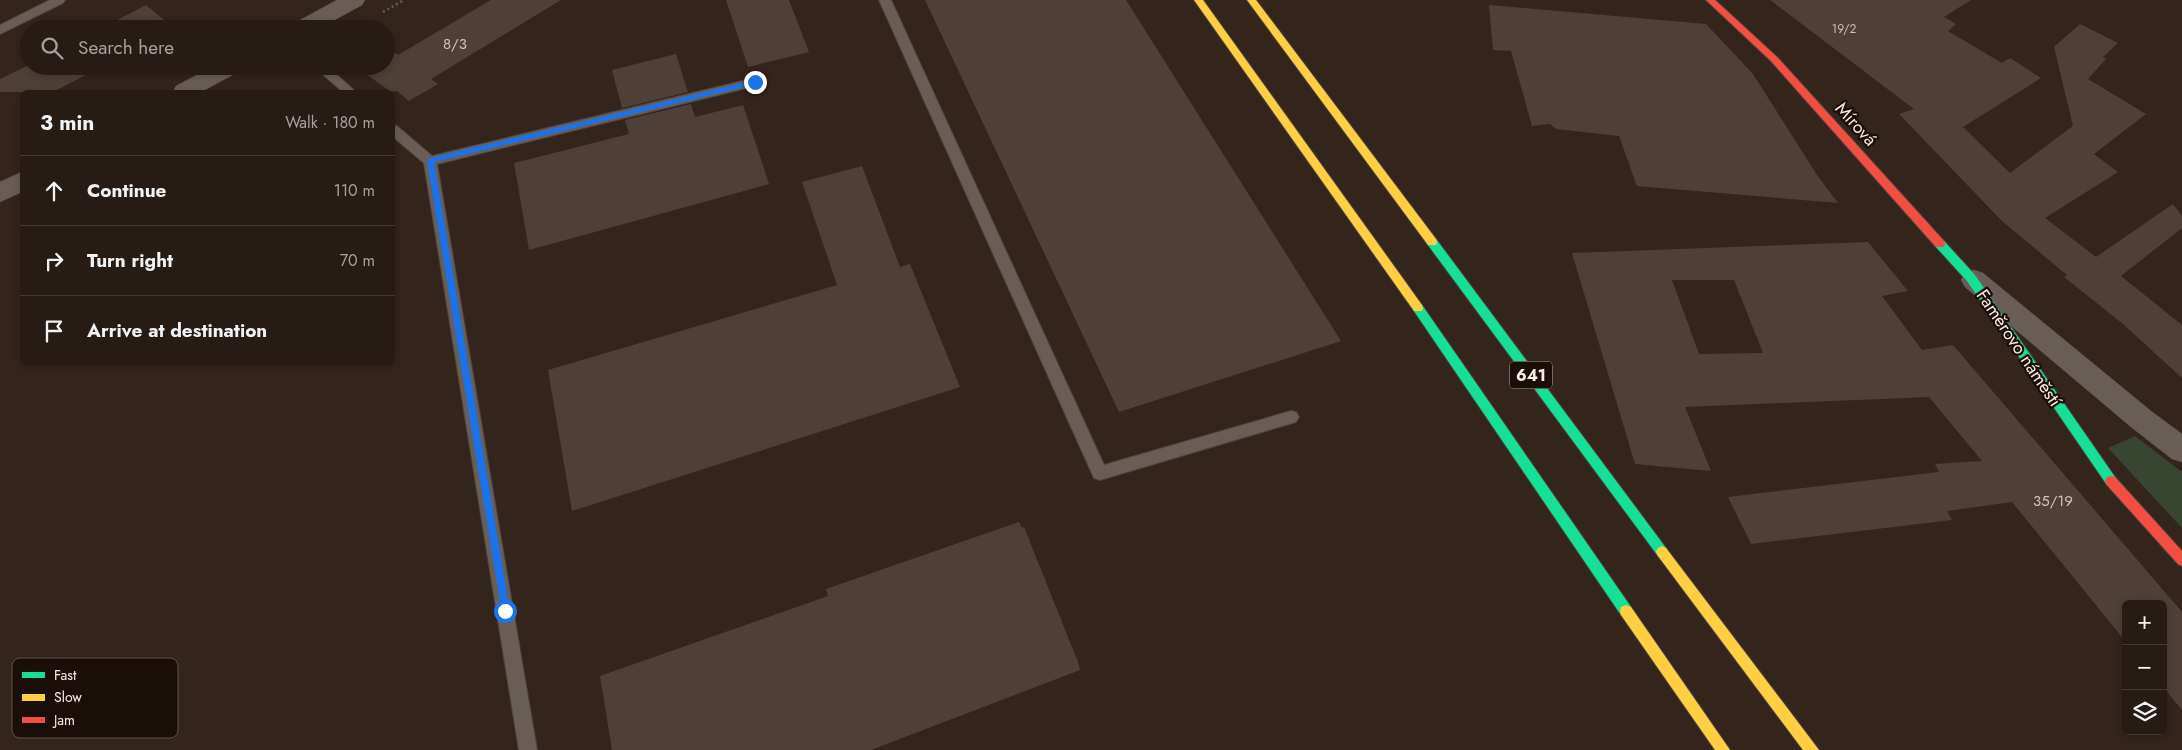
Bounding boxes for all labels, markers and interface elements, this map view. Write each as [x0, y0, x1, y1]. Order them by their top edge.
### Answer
search box [20, 20, 395, 75]
house number: 19/2 [1832, 20, 1856, 38]
house number: 8/3 [443, 33, 467, 55]
icon: search [38, 34, 66, 62]
text: Search here [78, 34, 174, 61]
route end [744, 71, 767, 94]
street label: Mírová [1829, 96, 1883, 152]
text: 3 min [40, 108, 94, 138]
text: Walk · 180 m [285, 111, 375, 134]
icon: ahead [40, 177, 68, 205]
text: Continue [87, 177, 166, 204]
text: 110 m [334, 179, 375, 202]
icon: right [40, 247, 68, 275]
text: Turn right [87, 247, 173, 274]
text: 70 m [340, 249, 375, 272]
street label: Faměrovo náměstí [1970, 284, 2069, 413]
icon: arrive [40, 317, 68, 345]
text: Arrive at destination [87, 317, 267, 344]
road number: 641 [1510, 362, 1552, 388]
house number: 35/19 [2033, 490, 2073, 512]
route start [494, 600, 517, 623]
map controls [2122, 600, 2167, 735]
button: + [2122, 600, 2167, 645]
button: − [2122, 645, 2167, 690]
legend [12, 658, 178, 738]
text: Fast [54, 665, 77, 685]
text: Slow [54, 687, 82, 707]
button: layers [2122, 690, 2167, 735]
text: Jam [52, 710, 75, 730]

